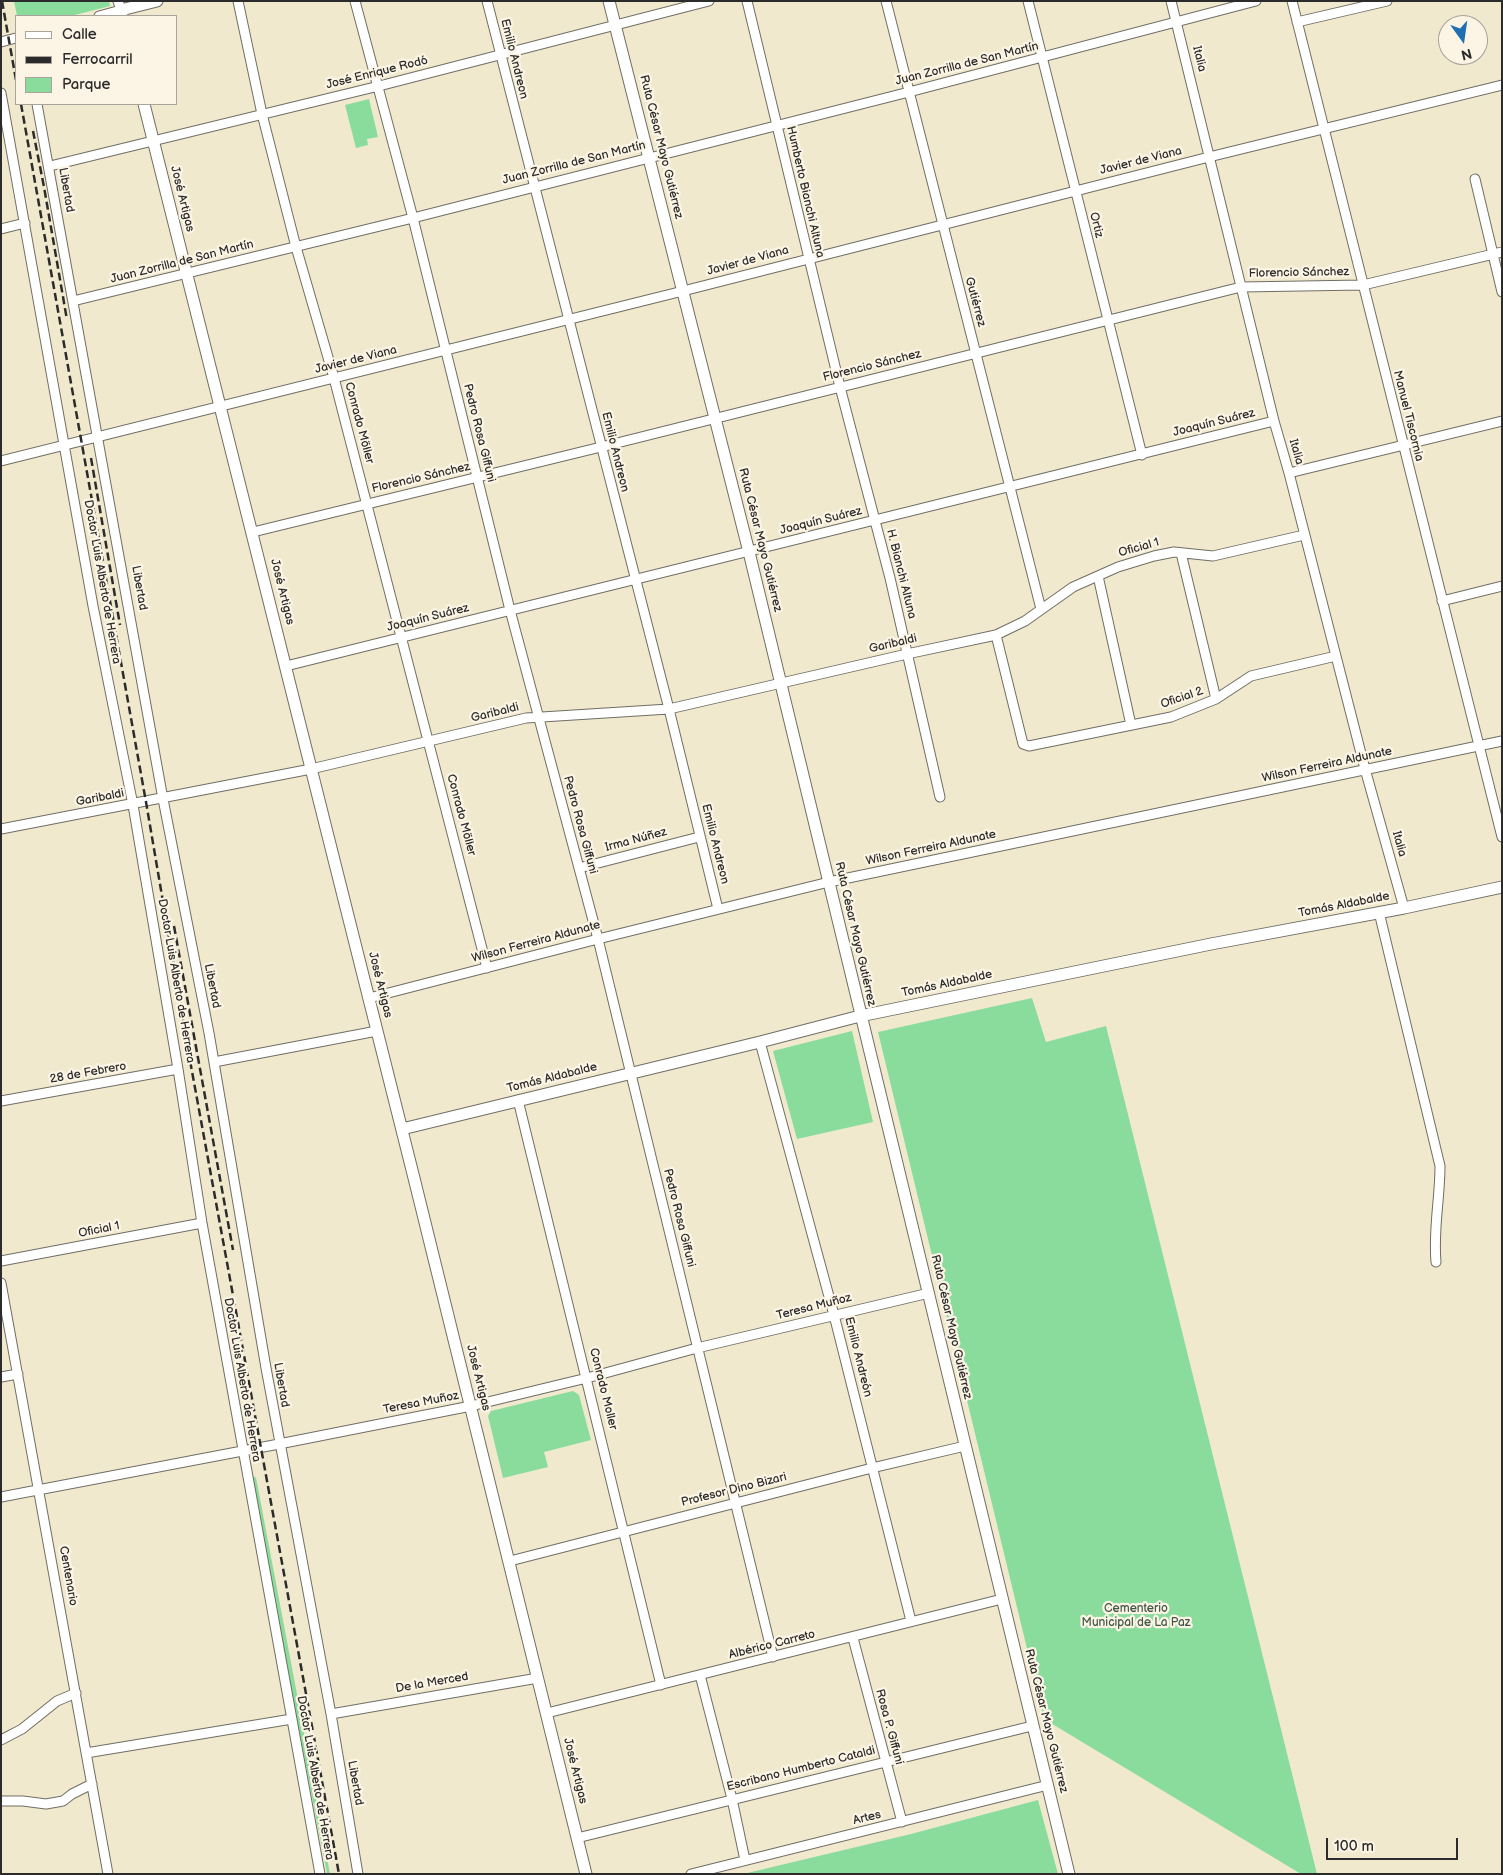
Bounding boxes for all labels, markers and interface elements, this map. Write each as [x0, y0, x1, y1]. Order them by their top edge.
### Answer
legend [15, 15, 178, 105]
north arrow [1438, 15, 1488, 65]
street label: Emilio Andreon [497, 18, 531, 100]
text: Calle [62, 25, 97, 44]
street label: Juan Zorrilla de San Martín [894, 39, 1040, 89]
street label: Italia [1189, 45, 1209, 73]
text: N [1459, 45, 1474, 64]
text: Ferrocarril [62, 50, 133, 69]
street label: José Enrique Rodó [325, 53, 429, 93]
street label: Ruta César Mayo Gutiérrez [636, 74, 686, 220]
text: Parque [62, 75, 110, 94]
street label: Humberto Bianchi Altuna [783, 125, 827, 259]
street label: Juan Zorrilla de San Martín [501, 138, 647, 188]
street label: Javier de Viana [1099, 144, 1183, 178]
street label: José Artigas [167, 165, 197, 233]
street label: Libertad [55, 167, 77, 213]
street label: Ortiz [1086, 211, 1106, 239]
street label: Juan Zorrilla de San Martín [109, 237, 255, 287]
street label: Javier de Viana [706, 243, 790, 279]
street label: Florencio Sánchez [1249, 265, 1349, 281]
street label: Gutiérrez [961, 276, 989, 328]
street label: Javier de Viana [314, 343, 398, 377]
street label: Florencio Sánchez [822, 347, 922, 385]
street label: Manuel Tiscornia [1390, 369, 1426, 463]
street label: Conrado Möller [341, 381, 377, 465]
street label: Pedro Rosa Giffuni [460, 382, 498, 484]
street label: Joaquín Suárez [1172, 406, 1256, 440]
street label: Emilio Andreon [598, 411, 632, 493]
street label: Italia [1285, 437, 1307, 467]
street label: Florencio Sánchez [370, 460, 472, 496]
street label: Ruta César Mayo Gutiérrez [735, 467, 785, 613]
street label: Doctor Luis Alberto de Herrera [80, 499, 124, 665]
street label: Joaquín Suárez [779, 504, 863, 538]
street label: H. Bianchi Altuna [883, 528, 919, 620]
street label: Oficial 1 [1117, 535, 1161, 561]
street label: José Artigas [267, 558, 297, 626]
street label: Libertad [128, 565, 150, 611]
street label: Joaquín Suárez [386, 601, 470, 635]
street label: Garibaldi [868, 632, 918, 656]
street label: Oficial 2 [1159, 684, 1205, 712]
street label: Garibaldi [470, 700, 520, 726]
street label: Wilson Ferreira Aldunate [1261, 744, 1393, 786]
street label: Conrado Möller [443, 773, 479, 857]
street label: Pedro Rosa Giffuni [560, 774, 600, 876]
street label: Garibaldi [75, 786, 125, 810]
street label: Emilio Andreon [698, 803, 732, 885]
street label: Irma Núñez [604, 825, 668, 855]
street label: Wilson Ferreira Aldunate [865, 827, 997, 869]
street label: Italia [1389, 830, 1409, 858]
street label: Ruta César Mayo Gutiérrez [831, 860, 879, 1008]
street label: Tomás Aldabalde [1297, 889, 1391, 921]
street label: Doctor Luis Alberto de Herrera [154, 898, 198, 1064]
street label: Wilson Ferreira Aldunate [470, 918, 602, 966]
street label: José Artigas [365, 951, 395, 1019]
street label: Libertad [201, 963, 223, 1009]
street label: Tomás Aldabalde [900, 967, 994, 1001]
street label: 28 de Febrero [49, 1059, 127, 1087]
street label: Tomás Aldabalde [505, 1060, 599, 1096]
street label: Pedro Rosa Giffuni [660, 1167, 698, 1269]
street label: Oficial 1 [77, 1219, 121, 1241]
street label: Ruta César Mayo Gutiérrez [927, 1253, 975, 1401]
street label: Teresa Muñoz [775, 1291, 853, 1323]
street label: Doctor Luis Alberto de Herrera [220, 1297, 264, 1463]
street label: Emilio Andreón [841, 1315, 875, 1399]
street label: José Artigas [463, 1344, 493, 1412]
street label: Conrado Moller [586, 1347, 620, 1431]
street label: Libertad [270, 1362, 292, 1408]
street label: Teresa Muñoz [382, 1389, 460, 1417]
street label: Profesor Dino Bizari [680, 1470, 788, 1510]
street label: Centenario [56, 1545, 80, 1607]
park label: Cementerio Municipal de La Paz [1082, 1602, 1190, 1630]
street label: Albérico Carreto [727, 1627, 817, 1663]
street label: Ruta César Mayo Gutiérrez [1021, 1648, 1071, 1794]
street label: De la Merced [395, 1670, 469, 1696]
street label: Rosa P. Giffuni [872, 1688, 906, 1766]
street label: Doctor Luis Alberto de Herrera [293, 1695, 337, 1861]
street label: José Artigas [560, 1737, 590, 1805]
street label: Escribano Humberto Cataldi [725, 1744, 877, 1794]
street label: Libertad [344, 1760, 366, 1806]
street label: Artes [852, 1808, 882, 1828]
scale bar [1328, 1828, 1460, 1860]
text: 100 m [1334, 1837, 1374, 1856]

